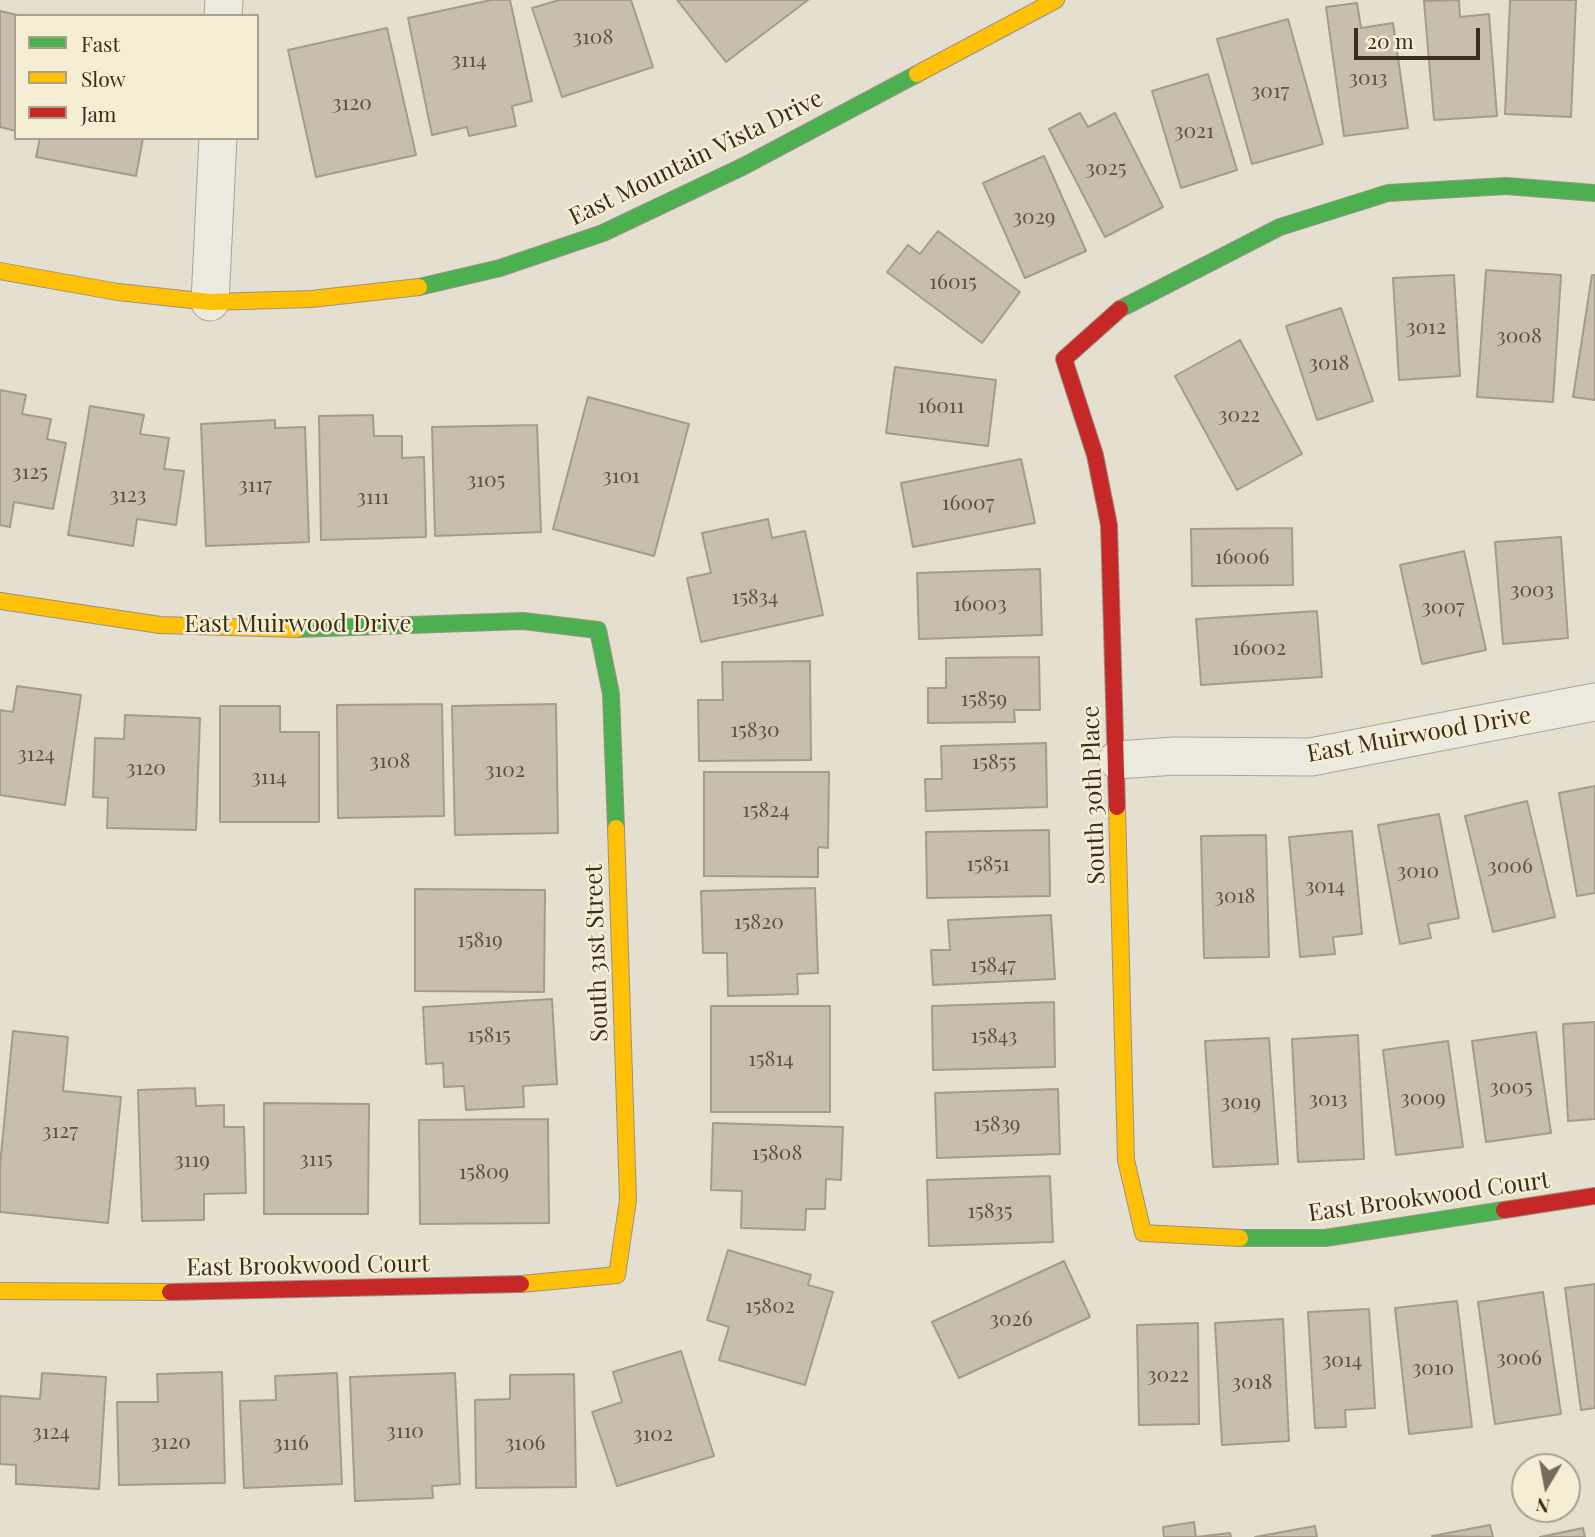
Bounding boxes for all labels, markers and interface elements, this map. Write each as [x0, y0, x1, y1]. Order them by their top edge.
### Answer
legend [14, 14, 259, 140]
scale bar [1357, 14, 1483, 58]
house number: 3108 [573, 24, 613, 50]
text: 20 m [1367, 26, 1414, 54]
text: Fast [81, 29, 120, 57]
house number: 3114 [451, 47, 487, 73]
text: Slow [81, 64, 126, 92]
house number: 3013 [1349, 65, 1387, 91]
house number: 3017 [1251, 78, 1289, 104]
street label: East Mountain Vista Drive [564, 84, 828, 232]
house number: 3120 [332, 90, 372, 116]
text: Jam [81, 99, 117, 127]
house number: 3021 [1174, 118, 1214, 144]
house number: 3025 [1086, 155, 1126, 181]
house number: 3029 [1013, 204, 1055, 230]
house number: 16015 [929, 269, 977, 295]
house number: 3012 [1406, 314, 1446, 340]
house number: 3008 [1496, 323, 1542, 349]
house number: 3018 [1309, 350, 1349, 376]
house number: 16011 [918, 393, 964, 419]
house number: 3022 [1218, 402, 1260, 428]
house number: 3125 [12, 459, 48, 485]
house number: 3101 [602, 463, 640, 489]
house number: 3105 [467, 467, 505, 493]
house number: 3117 [238, 472, 272, 498]
house number: 3123 [110, 482, 146, 508]
house number: 3111 [357, 484, 389, 510]
house number: 16007 [942, 490, 994, 516]
house number: 16006 [1215, 544, 1269, 570]
house number: 3003 [1510, 577, 1554, 603]
house number: 15834 [732, 584, 778, 610]
house number: 16003 [953, 591, 1007, 617]
house number: 3007 [1421, 594, 1465, 620]
street label: East Muirwood Drive [184, 611, 412, 639]
house number: 16002 [1232, 635, 1286, 661]
house number: 15859 [961, 686, 1007, 712]
street label: East Muirwood Drive [1305, 701, 1533, 769]
street label: South 30th Place [1076, 705, 1112, 885]
house number: 15830 [731, 717, 779, 743]
house number: 3124 [17, 741, 55, 767]
house number: 3108 [370, 748, 410, 774]
house number: 15855 [972, 749, 1016, 775]
house number: 3120 [126, 755, 166, 781]
house number: 3102 [485, 757, 525, 783]
house number: 3114 [251, 764, 287, 790]
house number: 15824 [742, 797, 790, 823]
house number: 15851 [966, 851, 1010, 877]
house number: 3006 [1487, 853, 1533, 879]
house number: 3010 [1397, 858, 1439, 884]
street label: South 31st Street [580, 864, 614, 1042]
house number: 3014 [1305, 873, 1345, 899]
house number: 3018 [1215, 883, 1255, 909]
house number: 15820 [734, 909, 784, 935]
house number: 15819 [457, 927, 503, 953]
house number: 15847 [970, 952, 1016, 978]
house number: 15815 [467, 1022, 511, 1048]
house number: 15843 [971, 1023, 1017, 1049]
house number: 15814 [748, 1046, 794, 1072]
house number: 3005 [1489, 1074, 1533, 1100]
house number: 3009 [1400, 1085, 1446, 1111]
house number: 3013 [1309, 1086, 1347, 1112]
house number: 3019 [1221, 1089, 1261, 1115]
house number: 15839 [973, 1111, 1021, 1137]
house number: 3127 [42, 1118, 78, 1144]
house number: 15808 [752, 1140, 802, 1166]
house number: 3115 [299, 1146, 333, 1172]
house number: 3119 [174, 1147, 210, 1173]
house number: 15809 [459, 1159, 509, 1185]
street label: East Brookwood Court [1307, 1166, 1551, 1228]
house number: 15835 [967, 1198, 1013, 1224]
street label: East Brookwood Court [186, 1249, 430, 1283]
house number: 15802 [745, 1293, 795, 1319]
house number: 3026 [990, 1306, 1032, 1332]
house number: 3006 [1496, 1345, 1542, 1371]
house number: 3014 [1322, 1347, 1362, 1373]
house number: 3010 [1412, 1355, 1454, 1381]
house number: 3022 [1147, 1362, 1189, 1388]
house number: 3018 [1232, 1369, 1272, 1395]
house number: 3110 [386, 1418, 424, 1444]
house number: 3124 [32, 1419, 70, 1445]
house number: 3102 [633, 1421, 673, 1447]
house number: 3120 [151, 1429, 191, 1455]
house number: 3116 [273, 1430, 309, 1456]
house number: 3106 [505, 1430, 545, 1456]
north arrow [1511, 1453, 1581, 1523]
text: N [1534, 1493, 1552, 1521]

